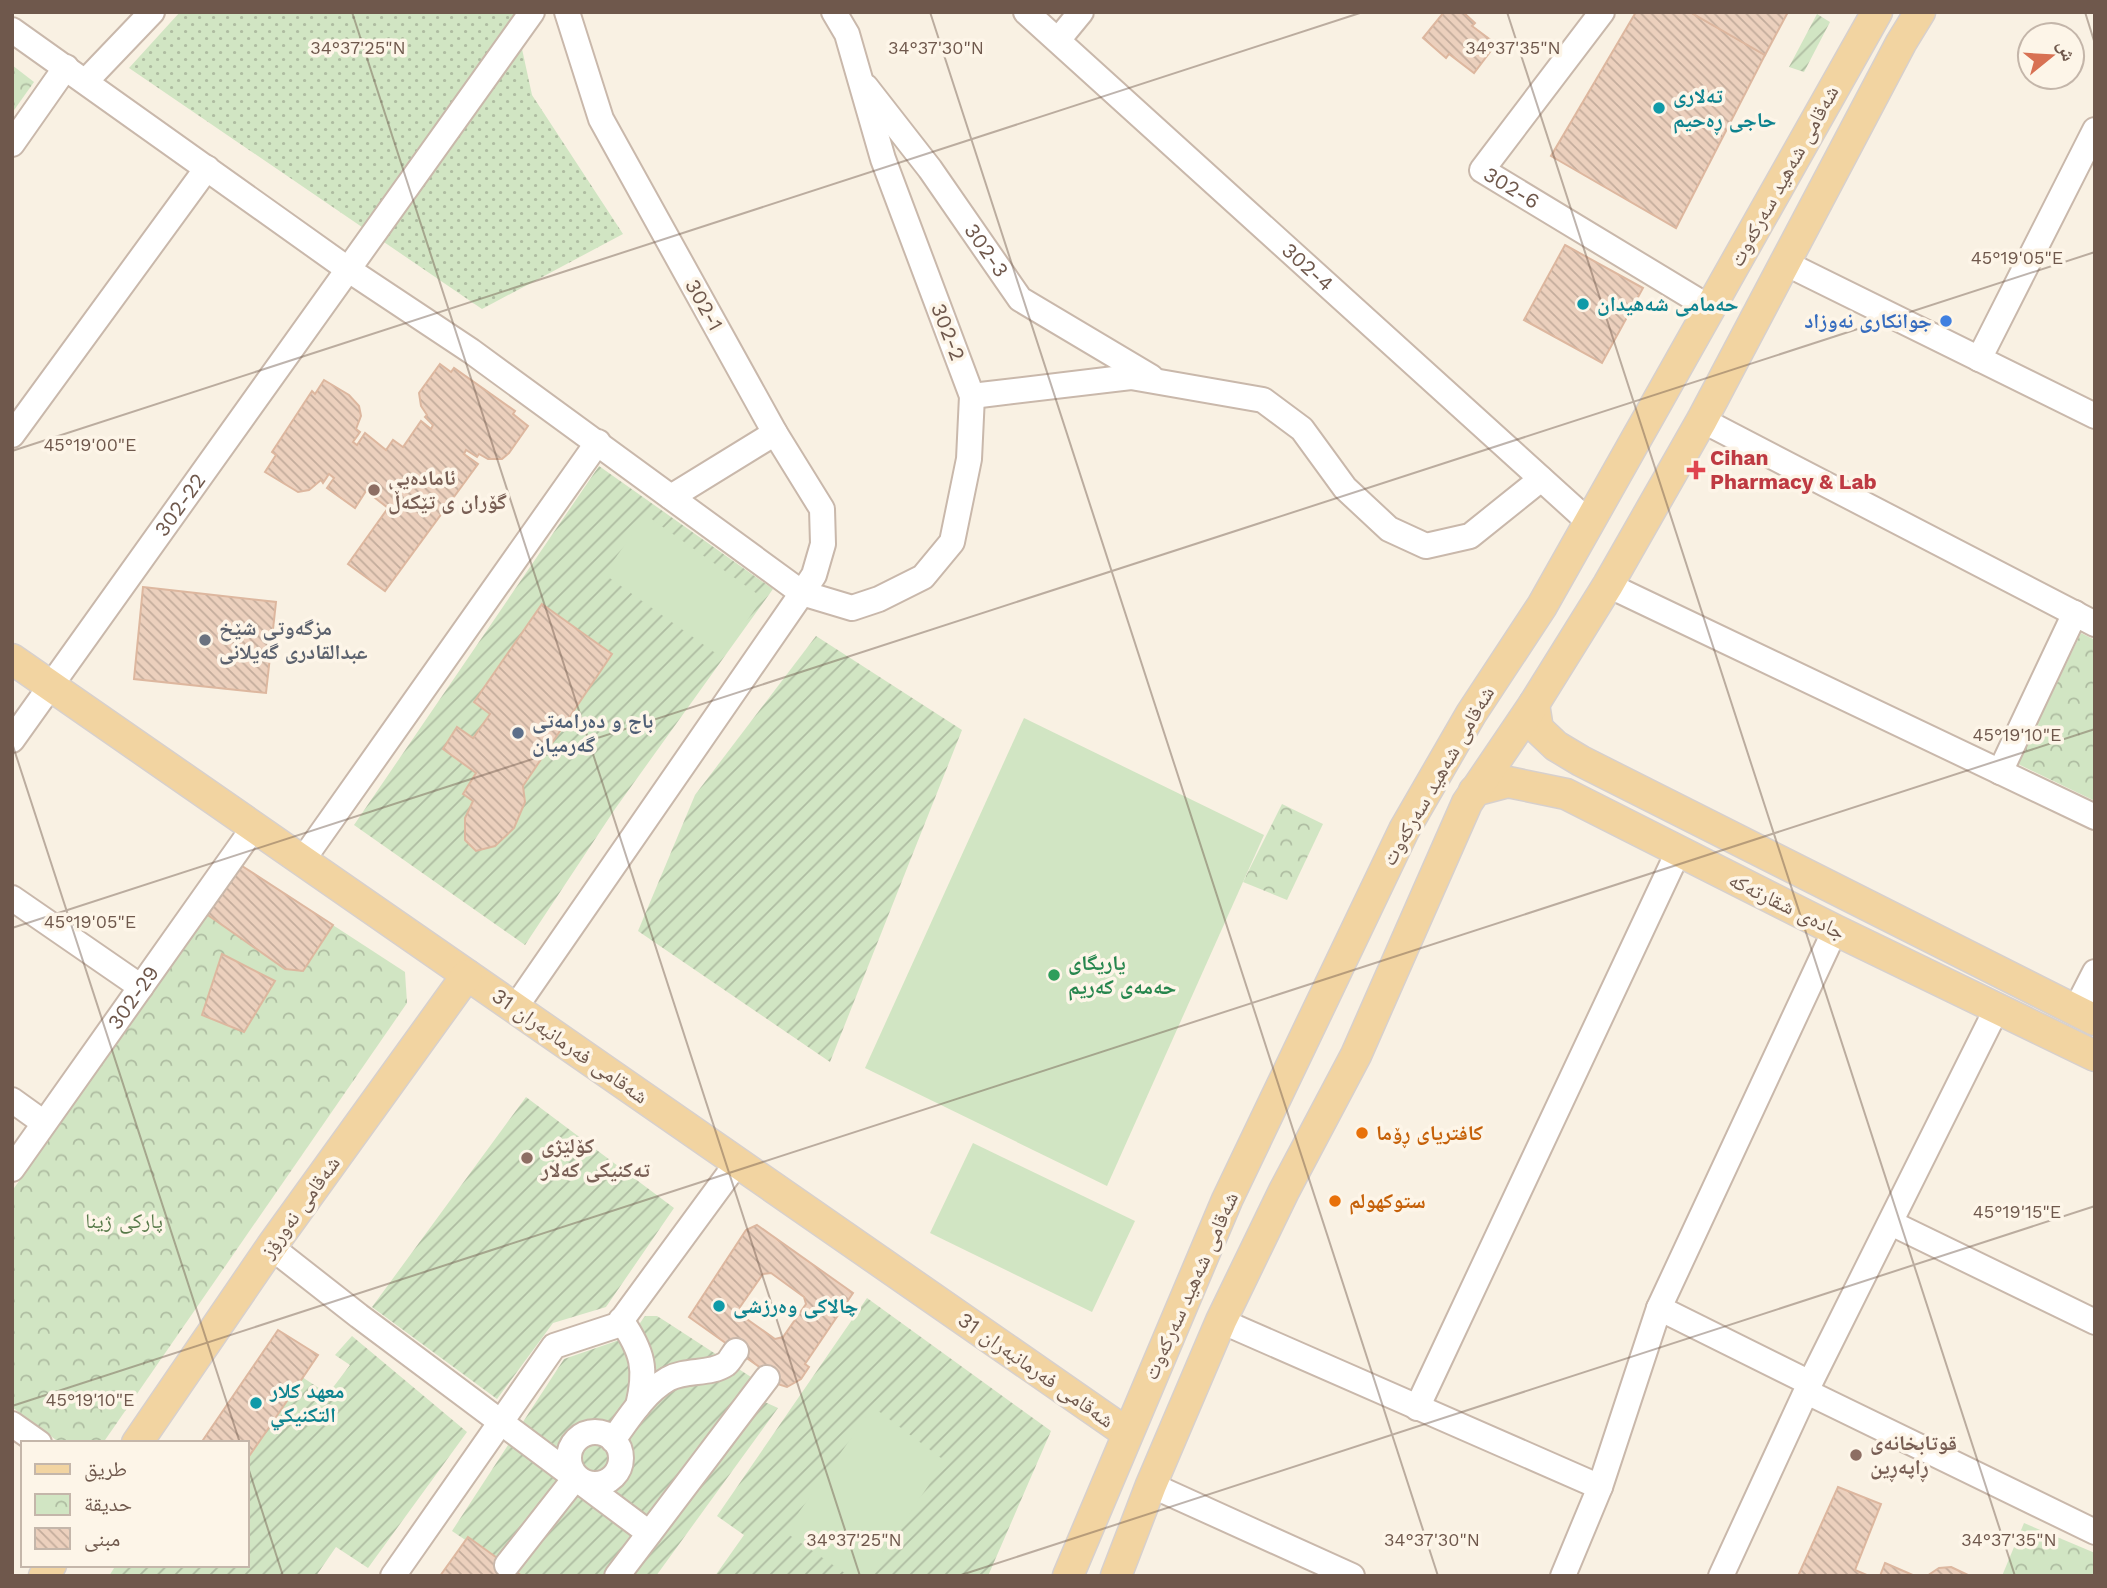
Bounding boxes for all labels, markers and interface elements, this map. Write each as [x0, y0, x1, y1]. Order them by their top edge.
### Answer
north arrow [2016, 21, 2086, 91]
text: 34°37'25"N [310, 37, 406, 58]
text: 34°37'30"N [888, 37, 984, 58]
text: 34°37'35"N [1465, 37, 1561, 58]
text: ش [2053, 38, 2081, 64]
street label: شەقامی شەهید سەرکەوت [1723, 81, 1845, 271]
place label: تەلاری حاجی ڕەحیم [1673, 83, 1777, 136]
marker: تەلاری حاجی ڕەحیم [1651, 100, 1667, 116]
street label: 302-6 [1479, 161, 1544, 214]
street label: 302-3 [959, 218, 1014, 282]
street label: 302-4 [1277, 237, 1339, 296]
text: 45°19'05"E [1971, 247, 2063, 268]
street label: 302-1 [680, 275, 729, 335]
place label: حەمامی شەهیدان [1597, 291, 1739, 317]
marker: حەمامی شەهیدان [1575, 296, 1591, 312]
street label: 302-2 [926, 300, 971, 364]
place label: جوانکاری نەوزاد [1804, 308, 1932, 333]
marker: جوانکاری نەوزاد [1938, 313, 1954, 329]
text: 45°19'00"E [43, 434, 137, 455]
place label: Cihan Pharmacy & Lab [1710, 445, 1877, 494]
marker: Cihan Pharmacy & Lab [1688, 462, 1704, 478]
place label: ئامادەیی گۆران ی تێکەڵ [388, 465, 507, 515]
street label: 302-22 [149, 468, 211, 541]
marker: ئامادەیی گۆران ی تێکەڵ [366, 482, 382, 498]
place label: مزگەوتی شێخ عبدالقادری گەیلانی [219, 615, 368, 665]
marker: مزگەوتی شێخ عبدالقادری گەیلانی [197, 632, 213, 648]
street label: شەقامی شەهید سەرکەوت [1376, 682, 1500, 870]
place label: باج و دەرامەتی گەرمیان [532, 708, 653, 757]
text: 45°19'10"E [1972, 724, 2062, 745]
marker: باج و دەرامەتی گەرمیان [510, 725, 526, 741]
street label: جادەی شقارتەکە [1725, 867, 1849, 944]
text: 45°19'05"E [44, 911, 136, 932]
place label: یاریگای ‌حەمەی کەریم [1068, 950, 1176, 1001]
street label: 302-29 [102, 961, 164, 1034]
marker: یاریگای ‌حەمەی کەریم [1046, 967, 1062, 983]
street label: شەقامی فەرمانبەران 31 [487, 982, 653, 1110]
place label: کافتریای ڕۆما [1376, 1120, 1483, 1149]
marker: کافتریای ڕۆما [1354, 1125, 1370, 1141]
place label: کۆلێژی تەکنیکی کەلار [540, 1133, 650, 1183]
marker: کۆلێژی تەکنیکی کەلار [519, 1150, 535, 1166]
street label: شەقامی نەورۆز [254, 1151, 346, 1264]
street label: شەقامی شەهید سەرکەوت [1138, 1188, 1244, 1384]
place label: ستوكهولم [1349, 1188, 1426, 1215]
marker: ستوكهولم [1327, 1193, 1343, 1209]
text: 45°19'15"E [1973, 1201, 2061, 1222]
park label: پارکی ژینا [85, 1208, 163, 1234]
place label: چالاکی وەرزشی [733, 1293, 858, 1319]
marker: چالاکی وەرزشی [711, 1298, 727, 1314]
street label: شەقامی فەرمانبەران 31 [953, 1306, 1119, 1434]
place label: معهد كلار التكنيكي [269, 1378, 344, 1431]
text: 45°19'10"E [45, 1389, 135, 1410]
marker: معهد كلار التكنيكي [248, 1395, 264, 1411]
place label: قوتابخانەی ڕاپەڕین [1870, 1430, 1957, 1483]
legend [21, 1441, 248, 1567]
marker: قوتابخانەی ڕاپەڕین [1848, 1447, 1864, 1463]
text: طريق [84, 1456, 127, 1482]
text: حديقة [84, 1491, 132, 1516]
text: مبنى [84, 1526, 120, 1552]
text: 34°37'25"N [806, 1529, 902, 1550]
text: 34°37'30"N [1384, 1529, 1480, 1550]
text: 34°37'35"N [1961, 1529, 2057, 1550]

